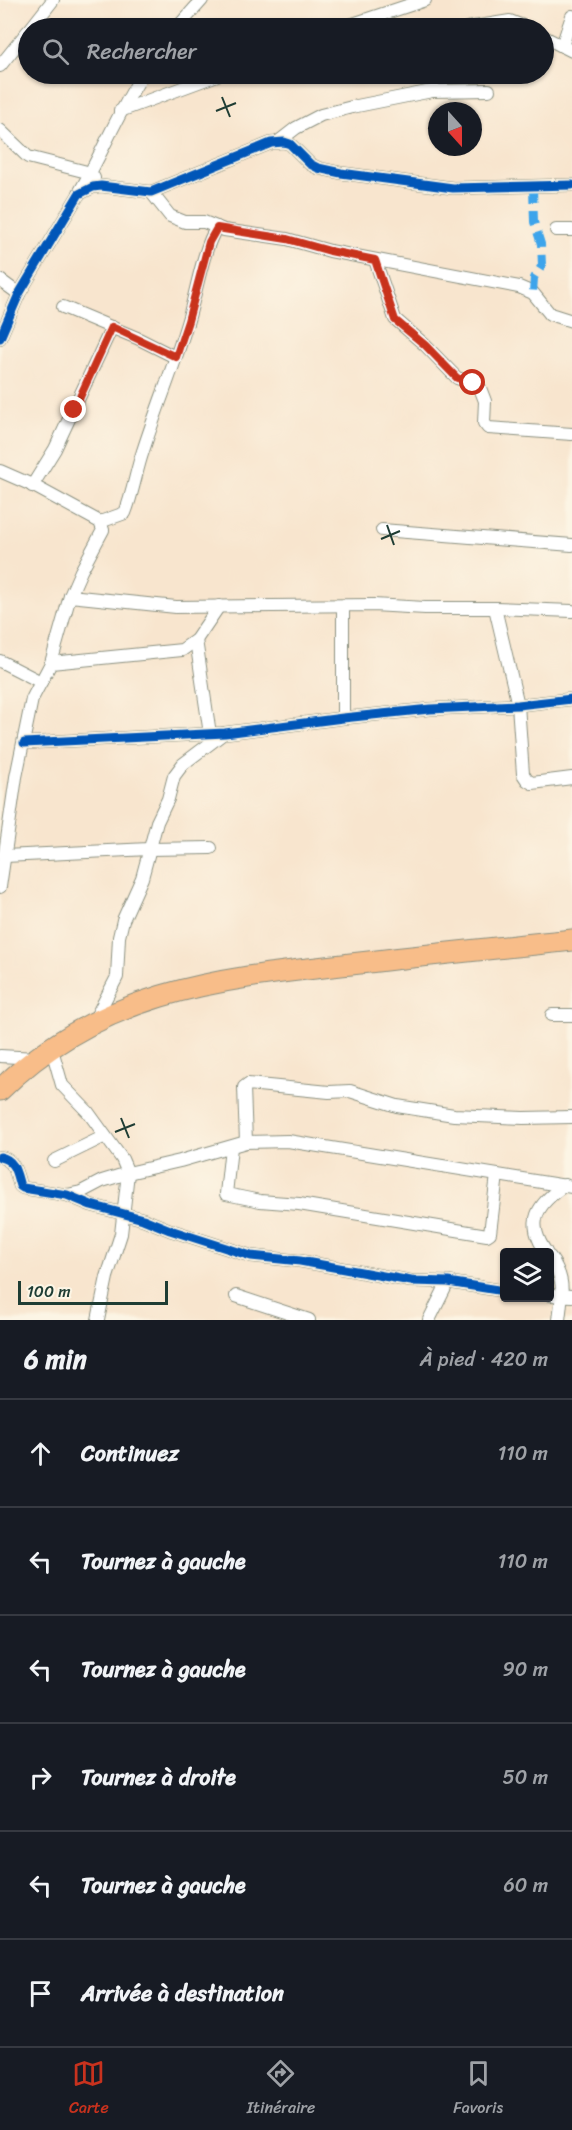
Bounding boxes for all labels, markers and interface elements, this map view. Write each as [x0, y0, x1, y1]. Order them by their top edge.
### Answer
search box [18, 18, 554, 84]
text: Rechercher [87, 32, 197, 71]
icon: search [39, 35, 72, 68]
north arrow [428, 102, 482, 156]
route start [459, 369, 485, 395]
route end [60, 396, 86, 422]
map controls [500, 1248, 554, 1302]
button: layers [500, 1248, 554, 1302]
text: 100 m [27, 1277, 71, 1306]
scale bar [18, 1278, 168, 1306]
text: 6 min [24, 1336, 87, 1382]
text: À pied · 420 m [420, 1342, 548, 1377]
text: Continuez [81, 1434, 179, 1473]
text: 110 m [498, 1436, 548, 1471]
icon: ahead [24, 1437, 57, 1470]
text: Tournez à gauche [81, 1542, 246, 1581]
text: 110 m [498, 1544, 548, 1579]
icon: left [24, 1545, 57, 1578]
text: Tournez à gauche [81, 1650, 246, 1689]
text: 90 m [503, 1652, 548, 1687]
icon: left [24, 1653, 57, 1686]
text: Tournez à droite [81, 1758, 236, 1797]
text: 50 m [503, 1760, 548, 1795]
icon: right [24, 1761, 57, 1794]
text: Tournez à gauche [81, 1866, 246, 1905]
text: 60 m [503, 1868, 548, 1903]
icon: left [24, 1869, 57, 1902]
text: Arrivée à destination [81, 1974, 284, 2013]
icon: arrive [24, 1977, 57, 2010]
tab: Carte [69, 2057, 109, 2122]
tab: Itinéraire [247, 2057, 315, 2122]
tab: Favoris [453, 2057, 503, 2122]

